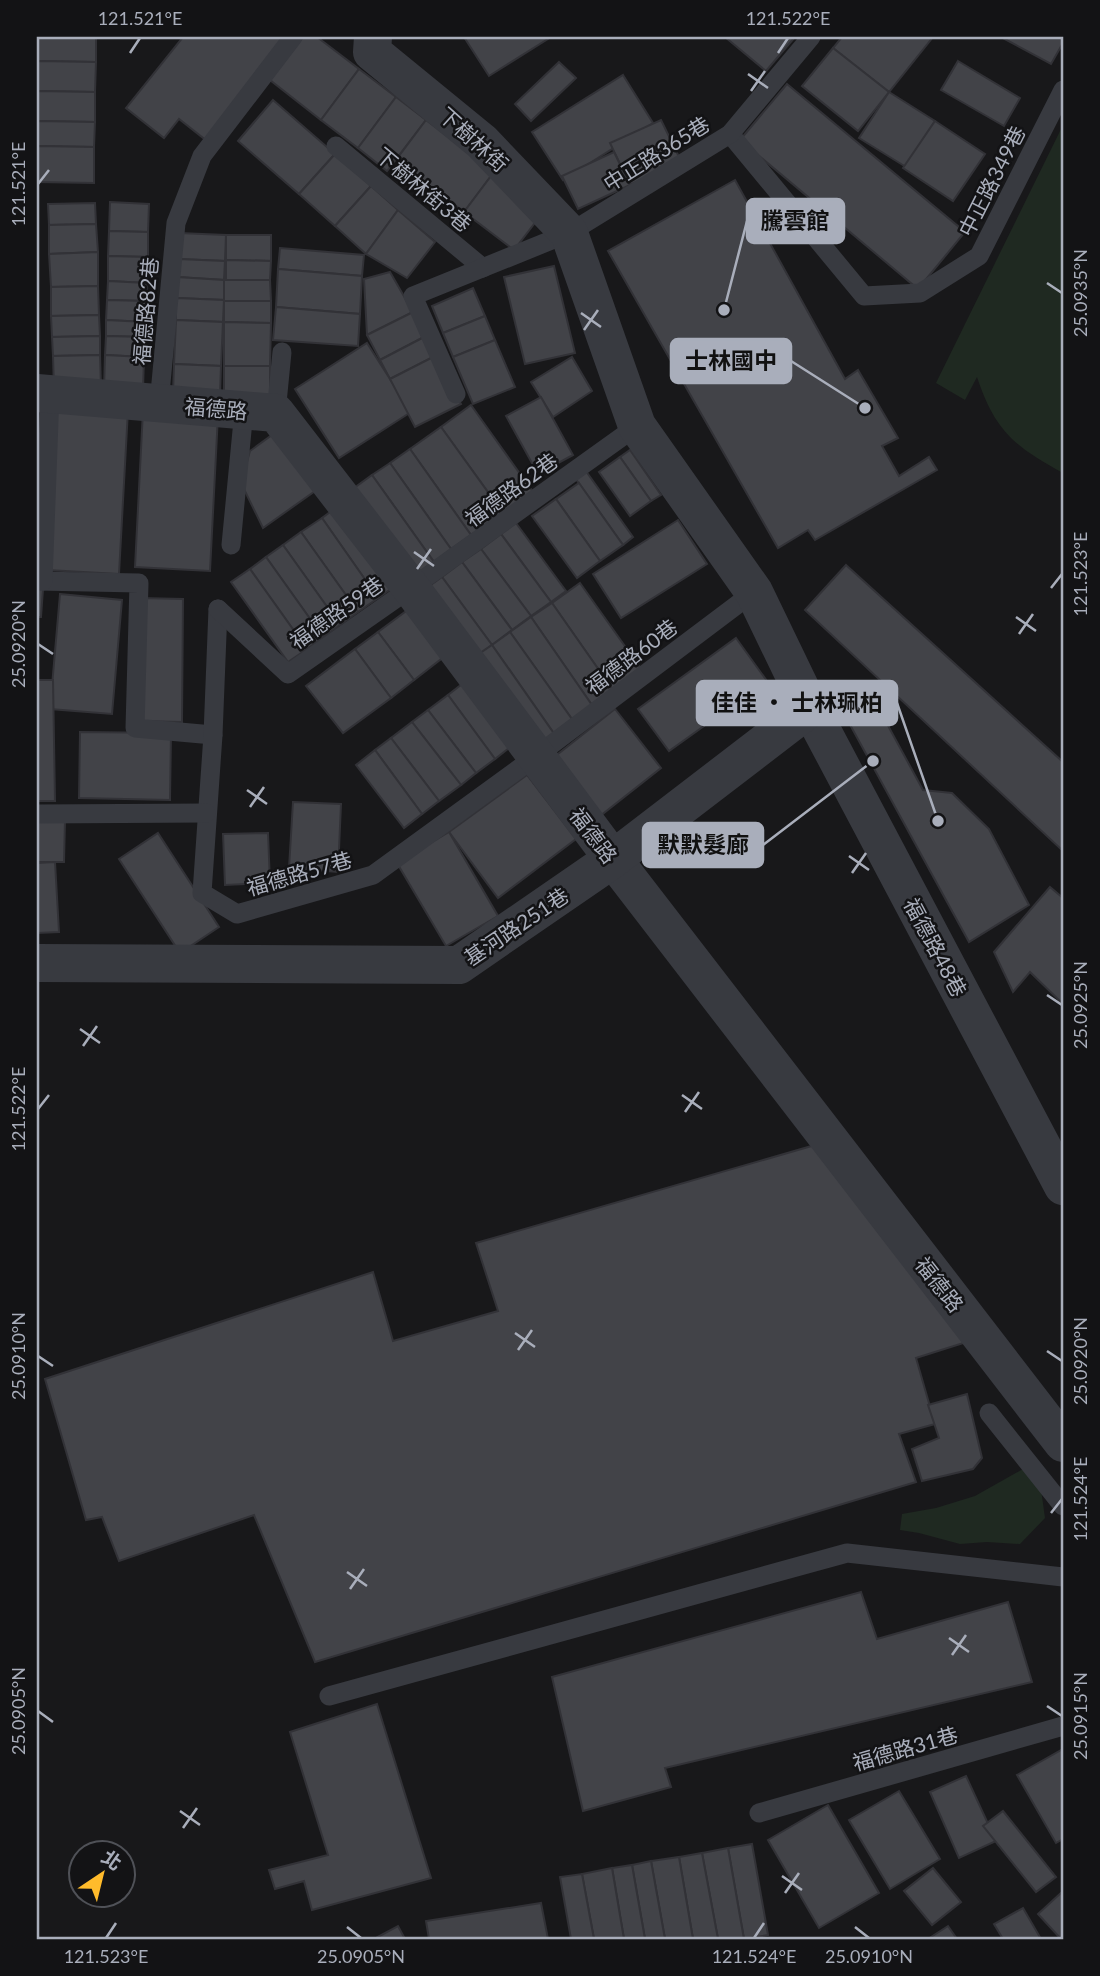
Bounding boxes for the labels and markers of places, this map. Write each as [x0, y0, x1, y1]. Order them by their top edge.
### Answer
callout: 騰雲館 [747, 199, 844, 243]
callout: 士林國中 [671, 339, 791, 383]
callout: 佳佳 ‧ 士林珮柏 [697, 681, 897, 725]
callout: 默默髮廊 [643, 823, 763, 867]

